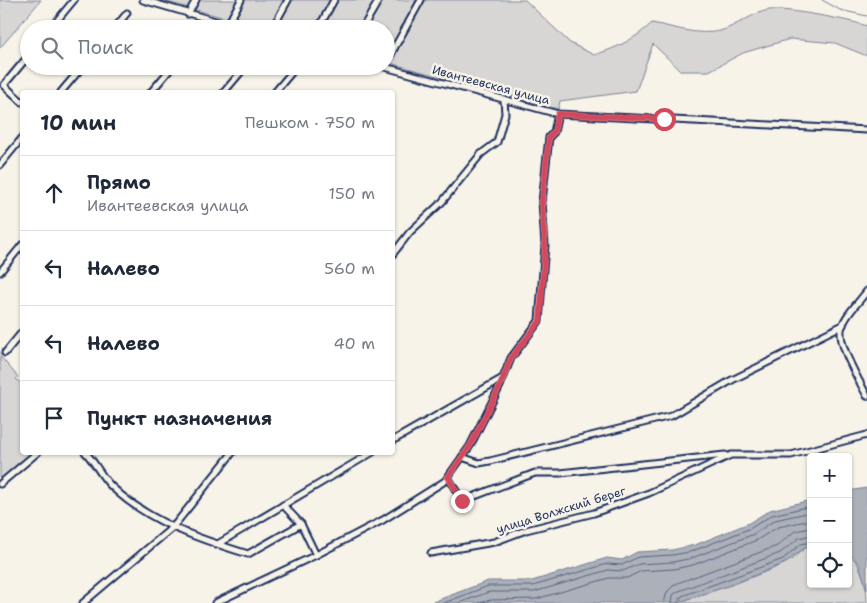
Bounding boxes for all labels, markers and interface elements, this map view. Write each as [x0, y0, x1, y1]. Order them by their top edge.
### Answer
search box [20, 20, 395, 75]
icon: search [38, 34, 66, 62]
text: Поиск [78, 35, 133, 60]
street label: Ивантеевская улица [430, 62, 552, 109]
route start [653, 108, 676, 131]
text: 10 мин [40, 109, 116, 137]
text: Пешком · 750 m [245, 112, 375, 133]
text: Прямо [87, 170, 151, 195]
icon: ahead [40, 179, 68, 207]
text: 150 m [328, 183, 375, 204]
text: Ивантеевская улица [87, 195, 249, 216]
icon: left [40, 254, 68, 282]
text: Налево [87, 256, 160, 281]
text: 560 m [324, 258, 375, 279]
icon: left [40, 329, 68, 357]
text: Налево [87, 331, 160, 356]
text: 40 m [333, 333, 375, 354]
icon: arrive [40, 404, 68, 432]
text: Пункт назначения [87, 406, 272, 431]
map controls [807, 453, 852, 588]
button: + [807, 453, 852, 498]
street label: улица Волжский берег [494, 482, 628, 537]
route end [451, 490, 474, 513]
button: − [807, 498, 852, 543]
button: locate [807, 543, 852, 588]

